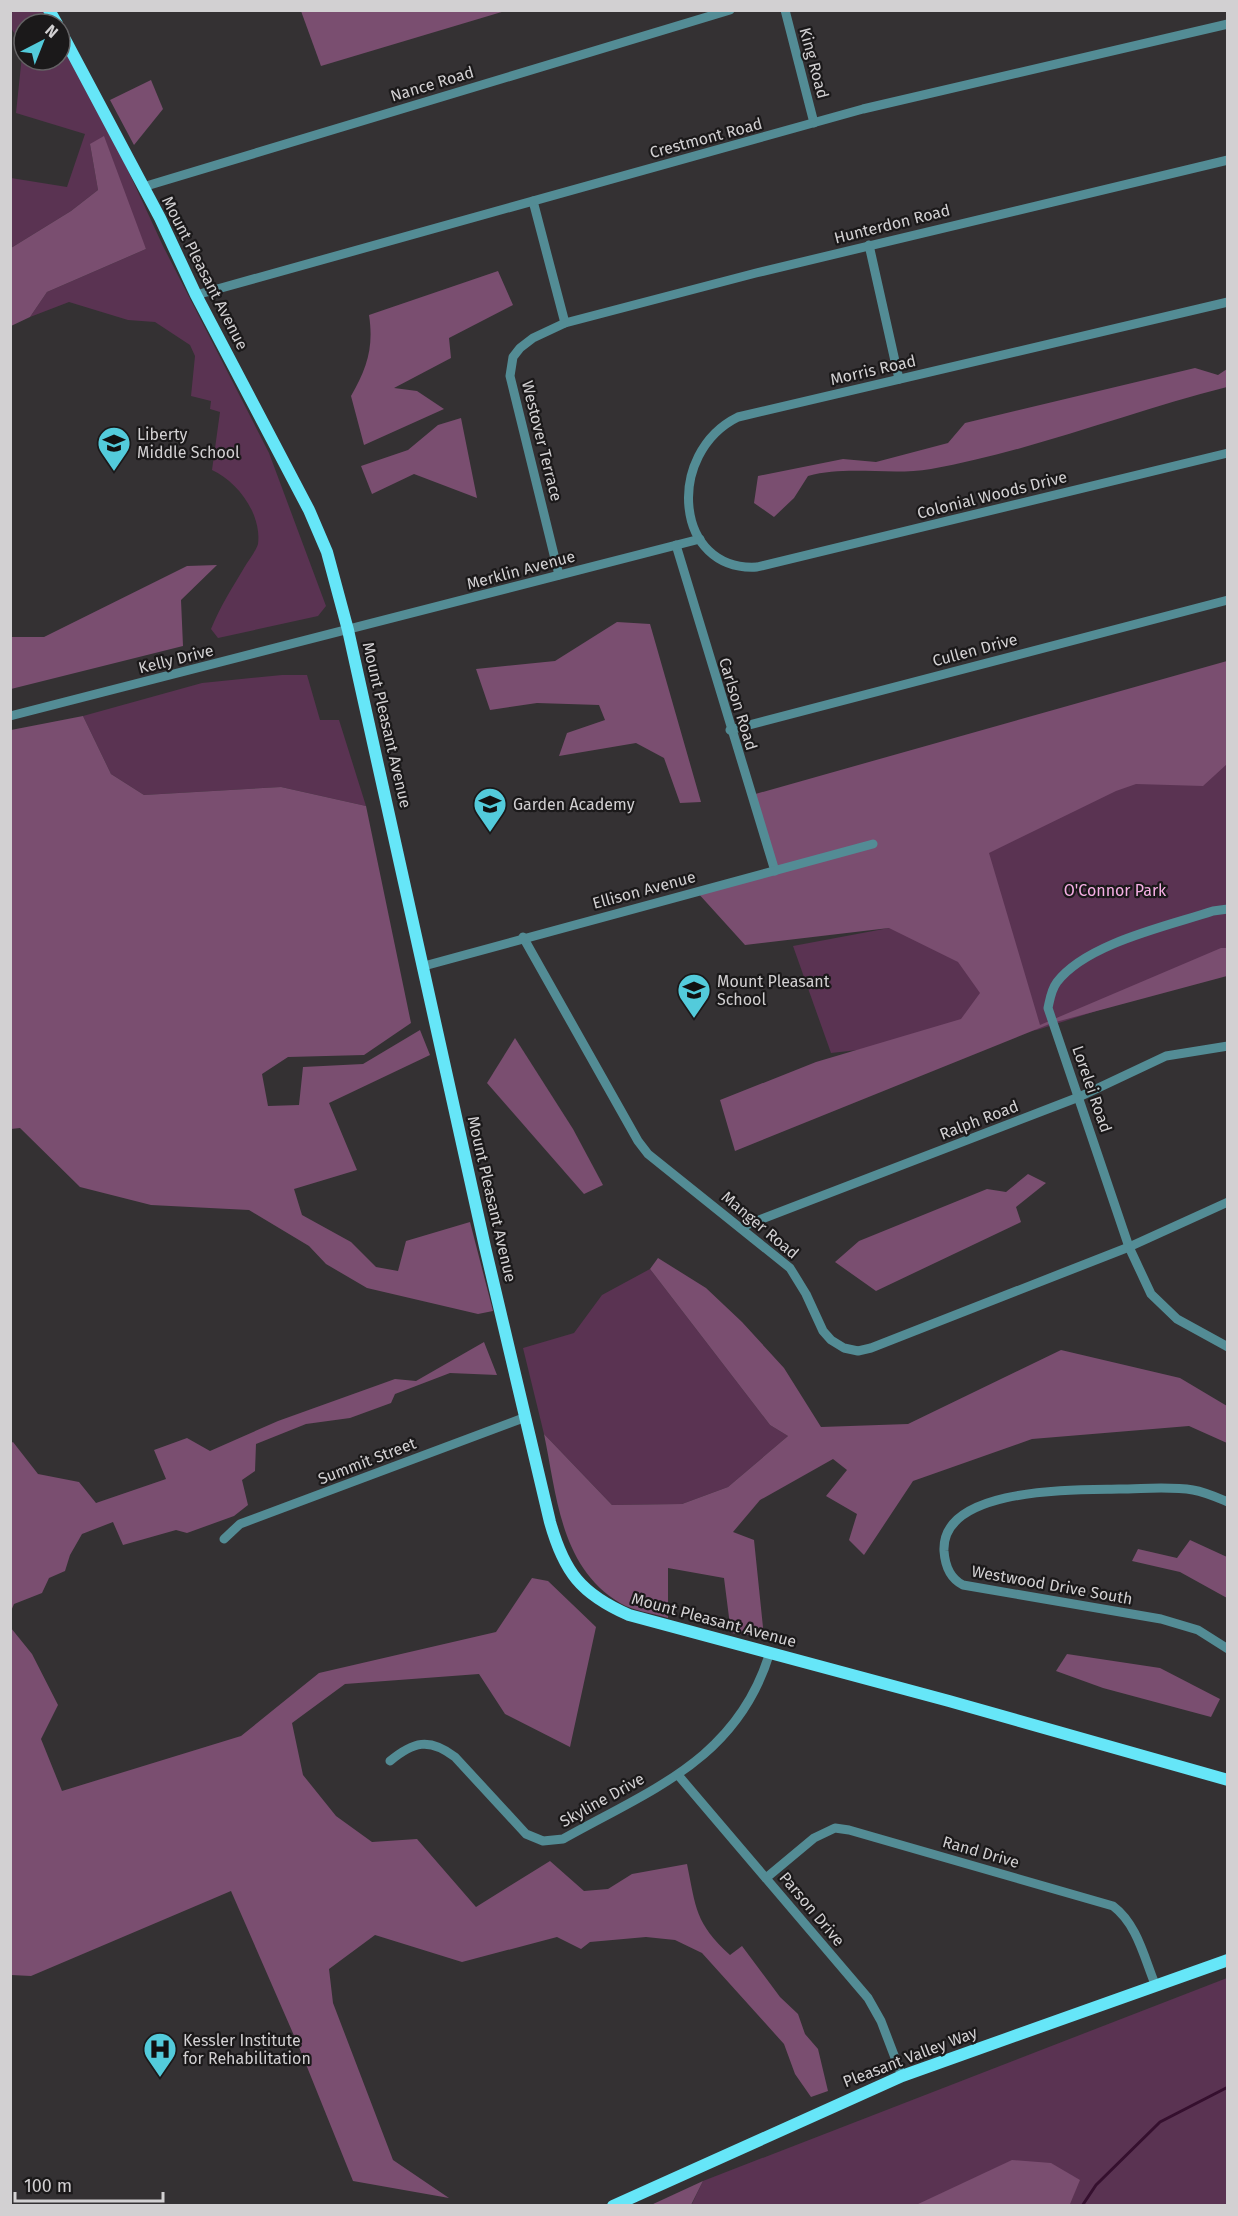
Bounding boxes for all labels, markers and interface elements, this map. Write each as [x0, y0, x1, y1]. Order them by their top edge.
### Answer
north arrow [12, 12, 72, 72]
text: N [41, 21, 62, 42]
street label: King Road [795, 25, 833, 101]
street label: Nance Road [388, 62, 476, 106]
street label: Crestmont Road [648, 114, 764, 162]
street label: Mount Pleasant Avenue [158, 193, 252, 353]
street label: Hunterdon Road [832, 200, 952, 248]
street label: Morris Road [828, 351, 918, 389]
street label: Westover Terrace [518, 379, 566, 503]
school or university icon: Liberty Middle School [96, 425, 132, 472]
place label: Liberty Middle School [137, 425, 240, 462]
street label: Colonial Woods Drive [915, 467, 1069, 523]
street label: Merklin Avenue [465, 546, 577, 594]
street label: Cullen Drive [930, 630, 1020, 670]
street label: Kelly Drive [136, 640, 216, 678]
street label: Mount Pleasant Avenue [359, 640, 415, 810]
street label: Carlson Road [715, 655, 761, 753]
school or university icon: Garden Academy [472, 786, 508, 833]
place label: Garden Academy [513, 795, 635, 814]
street label: Ellison Avenue [590, 867, 698, 913]
park label: O'Connor Park [1064, 881, 1167, 900]
school or university icon: Mount Pleasant School [676, 972, 712, 1019]
place label: Mount Pleasant School [717, 972, 830, 1009]
street label: Lorelei Road [1068, 1043, 1116, 1135]
street label: Ralph Road [937, 1096, 1021, 1144]
street label: Mount Pleasant Avenue [464, 1114, 520, 1284]
street label: Manger Road [718, 1187, 802, 1263]
street label: Summit Street [315, 1434, 419, 1488]
street label: Westwood Drive South [970, 1561, 1134, 1609]
street label: Mount Pleasant Avenue [630, 1589, 798, 1651]
street label: Skyline Drive [556, 1769, 648, 1831]
street label: Rand Drive [940, 1832, 1022, 1872]
street label: Parson Drive [775, 1868, 849, 1950]
street label: Pleasant Valley Way [840, 2023, 980, 2091]
hospital icon: Kessler Institute for Rehabilitation [142, 2031, 178, 2078]
place label: Kessler Institute for Rehabilitation [183, 2031, 311, 2068]
scale bar [15, 2165, 164, 2203]
text: 100 m [24, 2175, 72, 2197]

